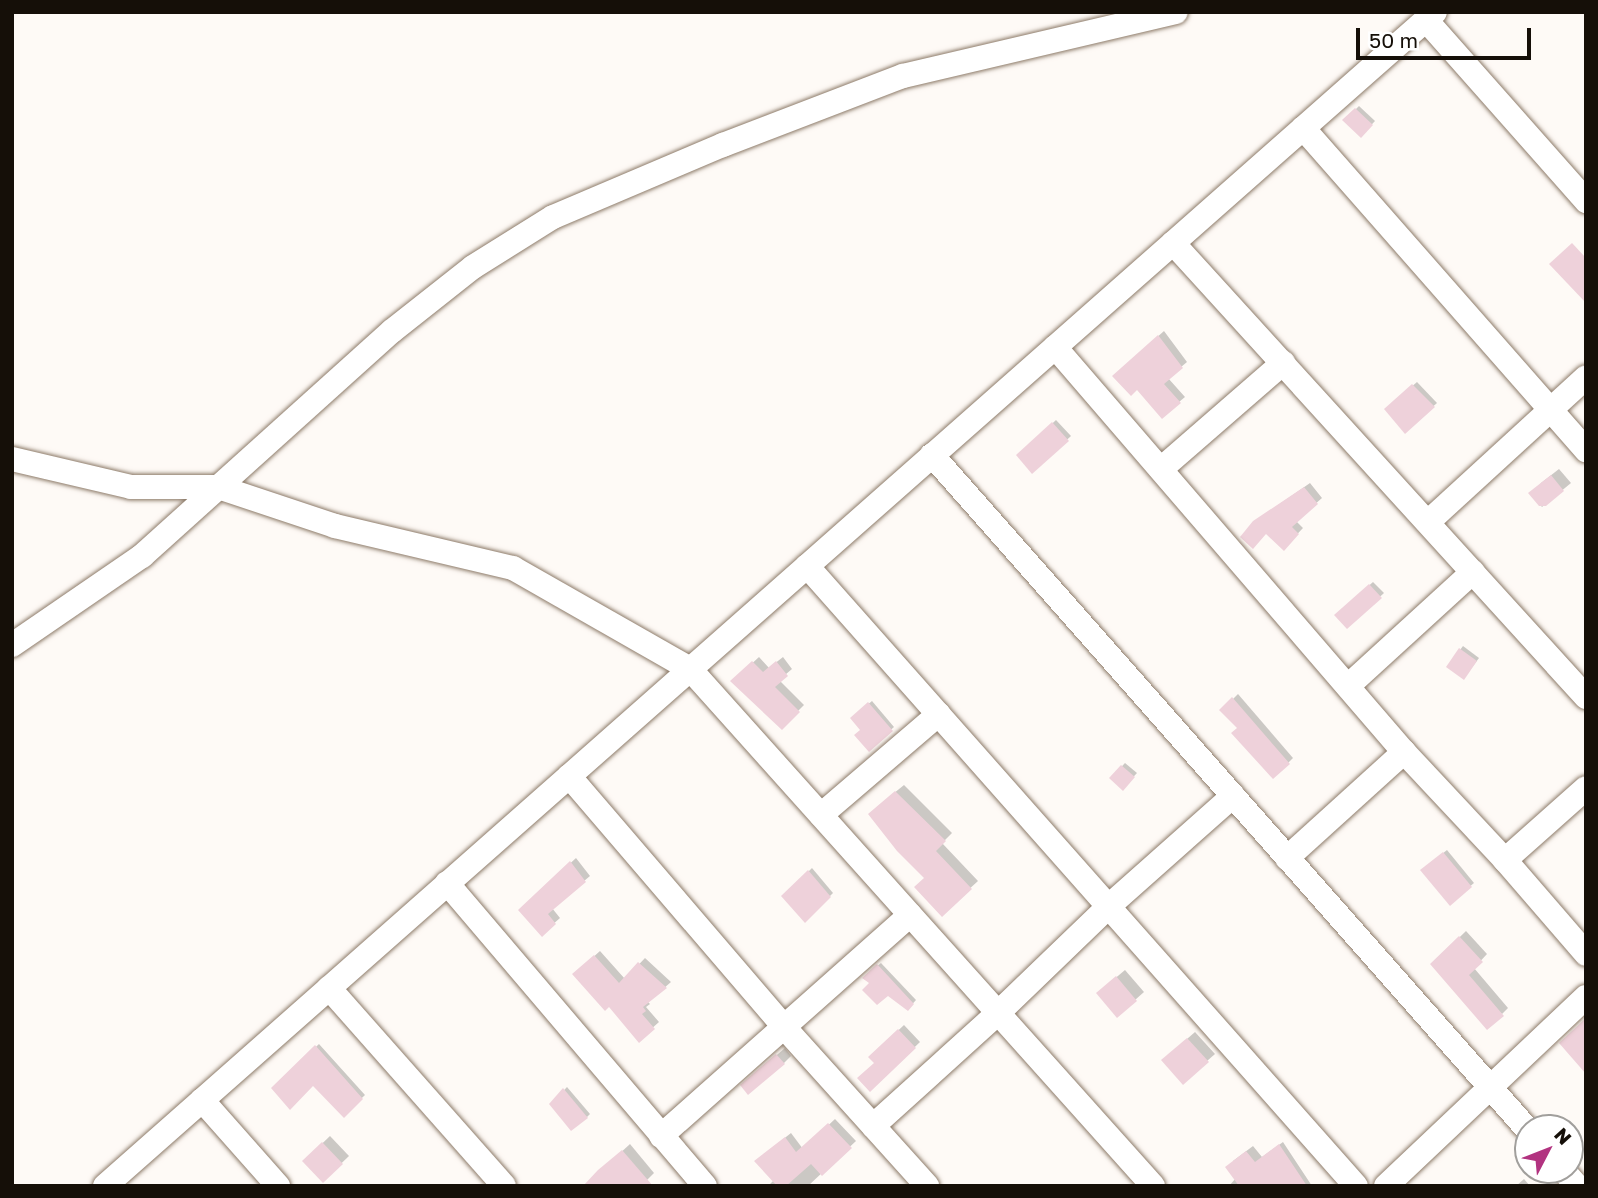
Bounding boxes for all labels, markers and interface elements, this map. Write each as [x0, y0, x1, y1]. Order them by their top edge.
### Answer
scale bar [1360, 14, 1535, 58]
text: 50 m [1369, 27, 1418, 53]
north arrow [1514, 1114, 1584, 1184]
text: N [1550, 1123, 1577, 1149]

